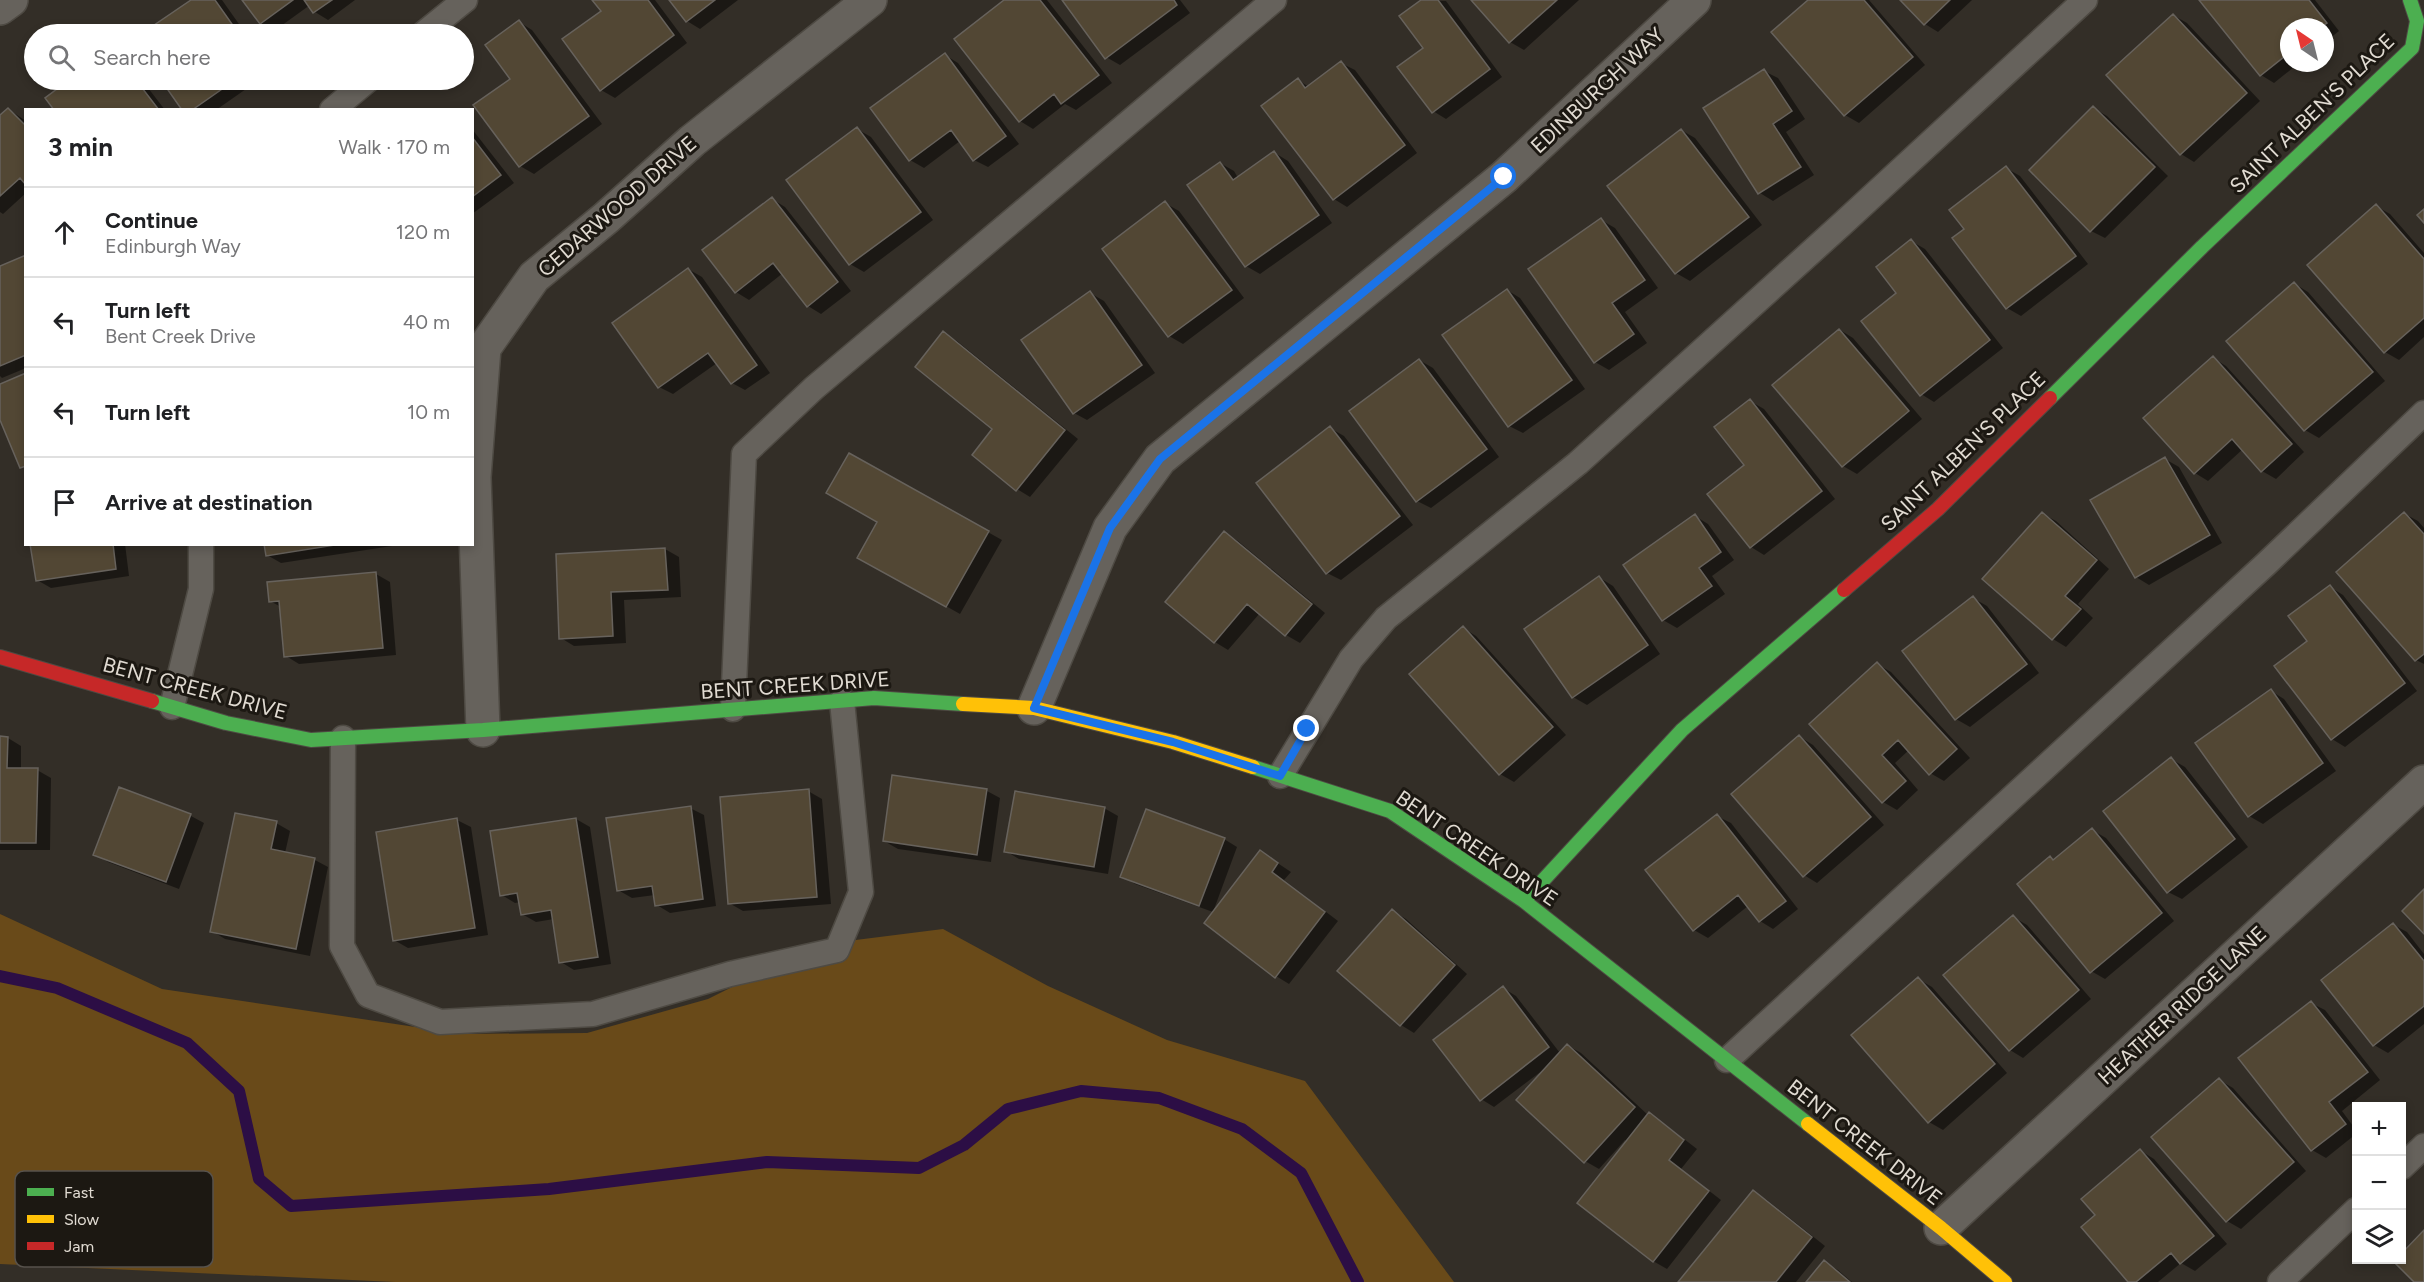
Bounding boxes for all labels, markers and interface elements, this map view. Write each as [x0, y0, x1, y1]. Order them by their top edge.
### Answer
north arrow [2280, 18, 2334, 72]
street label: EDINBURGH WAY [1525, 22, 1669, 158]
search box [24, 24, 474, 90]
street label: SAINT ALBEN'S PLACE [2224, 28, 2400, 198]
icon: search [45, 41, 78, 74]
text: Search here [93, 44, 211, 71]
street label: CEDARWOOD DRIVE [533, 130, 701, 282]
text: 3 min [48, 131, 113, 163]
text: Walk · 170 m [339, 135, 450, 159]
route start [1490, 163, 1516, 189]
text: Continue [105, 207, 198, 234]
icon: ahead [48, 216, 81, 249]
text: 120 m [396, 220, 450, 244]
text: Edinburgh Way [105, 234, 241, 258]
text: Turn left [105, 297, 191, 324]
icon: left [48, 306, 81, 339]
text: 40 m [403, 310, 450, 334]
text: Bent Creek Drive [105, 324, 256, 348]
street label: SAINT ALBEN'S PLACE [1875, 366, 2051, 536]
icon: left [48, 396, 81, 429]
text: Turn left [105, 399, 191, 426]
text: 10 m [407, 400, 450, 424]
icon: arrive [48, 486, 81, 519]
text: Arrive at destination [105, 489, 313, 516]
street label: BENT CREEK DRIVE [100, 651, 290, 725]
street label: BENT CREEK DRIVE [699, 666, 891, 704]
route end [1293, 715, 1319, 741]
street label: BENT CREEK DRIVE [1391, 785, 1563, 911]
street label: HEATHER RIDGE LANE [2093, 921, 2271, 1089]
street label: BENT CREEK DRIVE [1783, 1074, 1947, 1210]
map controls [2352, 1102, 2406, 1264]
button: + [2352, 1102, 2406, 1156]
button: − [2352, 1156, 2406, 1210]
legend [15, 1171, 213, 1267]
text: Fast [64, 1183, 94, 1202]
text: Slow [64, 1210, 99, 1229]
button: layers [2352, 1210, 2406, 1264]
text: Jam [64, 1237, 94, 1256]

